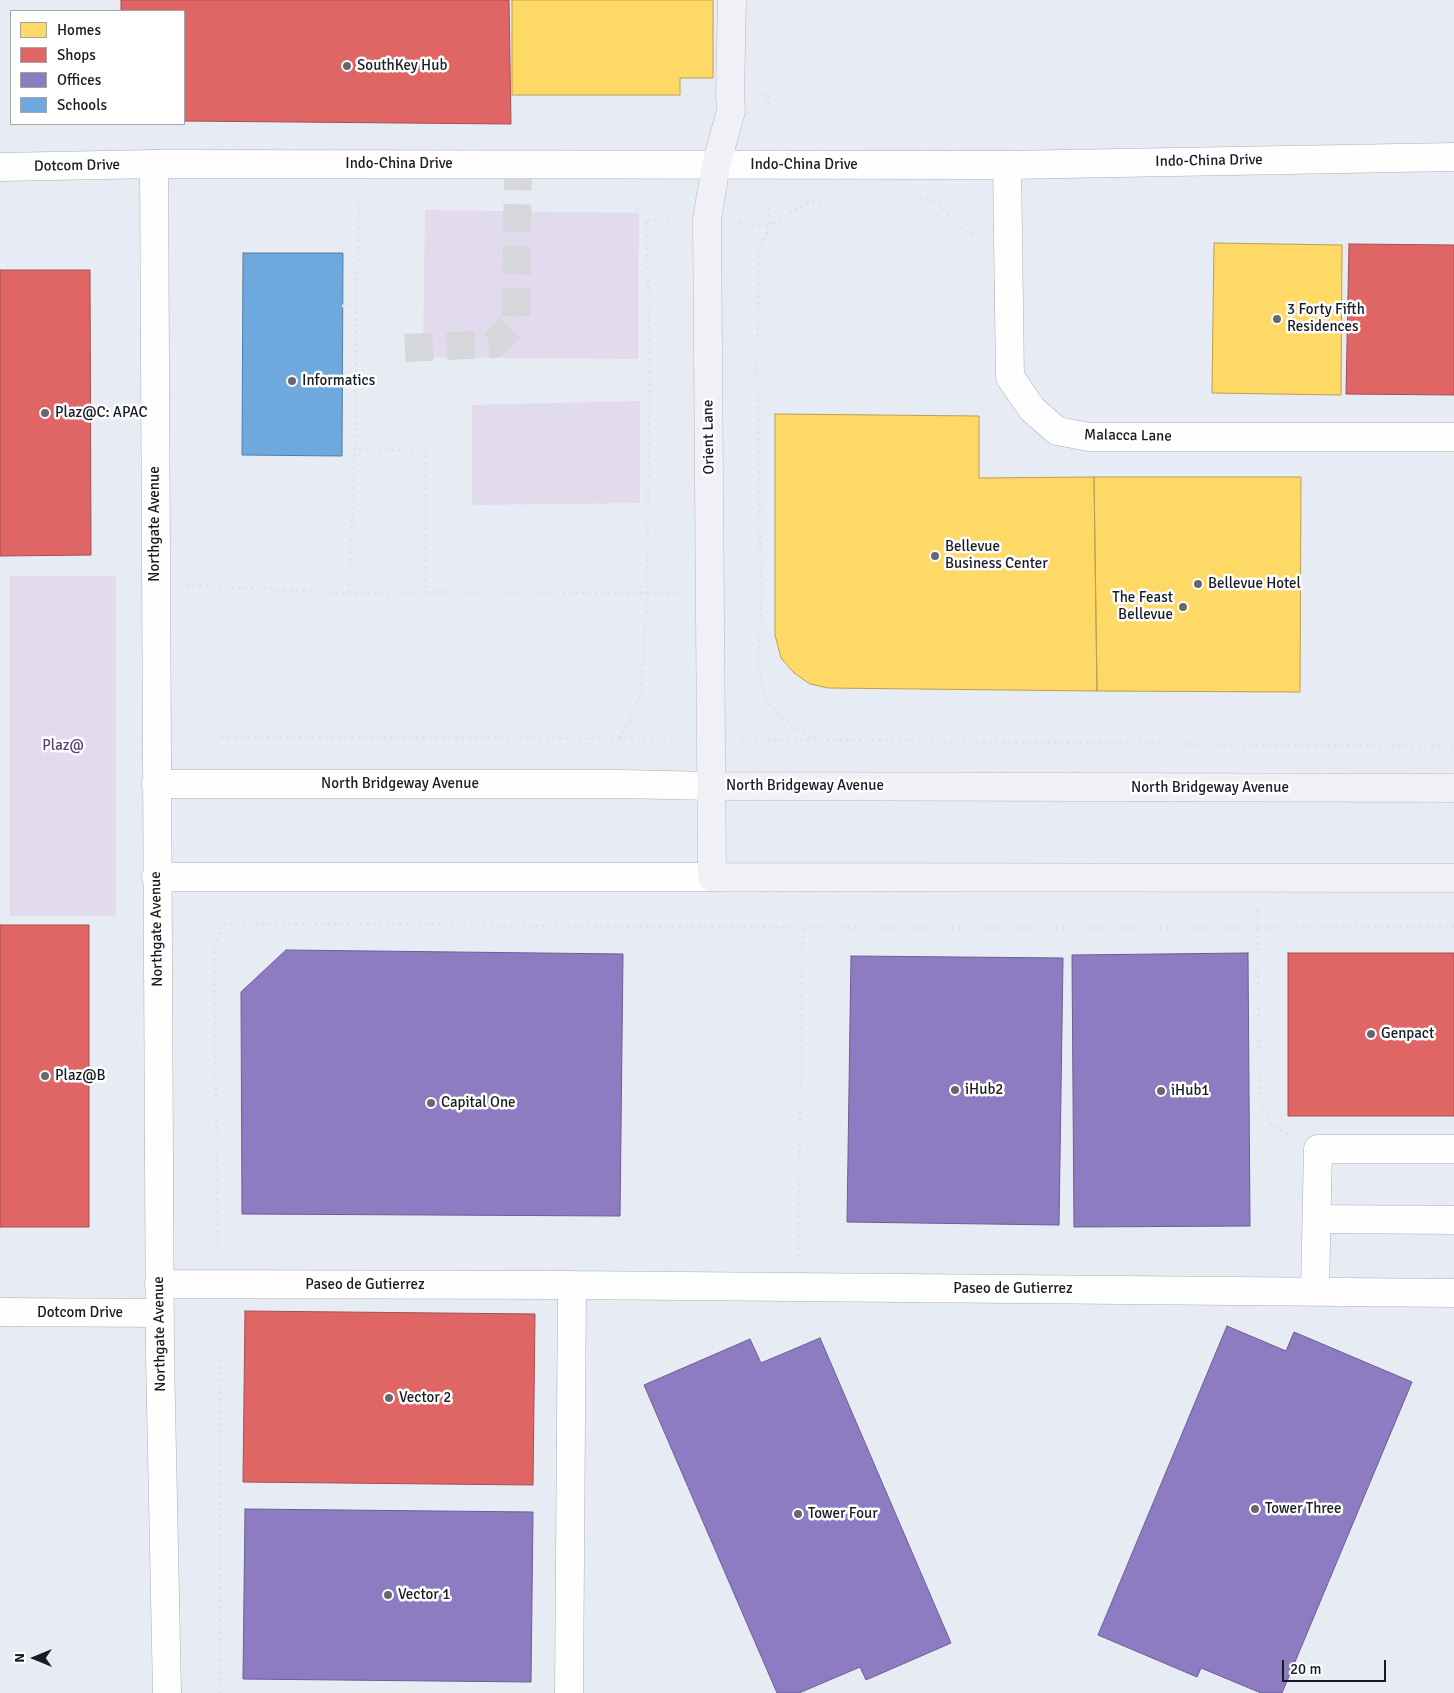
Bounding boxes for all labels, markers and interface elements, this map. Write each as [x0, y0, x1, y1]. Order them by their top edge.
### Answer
legend [10, 10, 185, 125]
text: Homes [57, 21, 101, 39]
text: Shops [57, 46, 96, 64]
place label: SouthKey Hub [357, 57, 447, 75]
marker: SouthKey Hub [341, 60, 353, 72]
text: Offices [57, 71, 101, 89]
text: Schools [57, 96, 107, 114]
street label: Indo-China Drive [1155, 151, 1263, 171]
street label: Indo-China Drive [345, 155, 453, 173]
street label: Dotcom Drive [34, 156, 120, 176]
street label: Indo-China Drive [750, 156, 858, 174]
place label: 3 Forty Fifth Residences [1287, 301, 1365, 336]
marker: 3 Forty Fifth Residences [1271, 313, 1283, 325]
place label: Informatics [302, 372, 375, 390]
marker: Informatics [286, 375, 298, 387]
street label: Orient Lane [699, 399, 719, 475]
place label: Plaz@C: APAC [55, 404, 148, 422]
marker: Plaz@C: APAC [39, 407, 51, 419]
street label: Malacca Lane [1084, 426, 1172, 446]
street label: Northgate Avenue [146, 466, 164, 582]
place label: Bellevue Business Center [945, 538, 1048, 573]
marker: Bellevue Business Center [929, 550, 941, 562]
place label: Bellevue Hotel [1208, 575, 1301, 593]
marker: Bellevue Hotel [1192, 578, 1204, 590]
place label: The Feast Bellevue [1112, 589, 1173, 624]
marker: The Feast Bellevue [1177, 601, 1189, 613]
park label: Plaz@ [42, 737, 84, 755]
street label: North Bridgeway Avenue [321, 775, 479, 793]
street label: North Bridgeway Avenue [726, 777, 884, 795]
street label: North Bridgeway Avenue [1131, 779, 1289, 797]
street label: Northgate Avenue [147, 871, 167, 987]
place label: Genpact [1381, 1025, 1434, 1043]
marker: Genpact [1365, 1028, 1377, 1040]
place label: Plaz@B [55, 1067, 106, 1085]
marker: Plaz@B [39, 1070, 51, 1082]
place label: iHub2 [965, 1081, 1003, 1099]
place label: iHub1 [1171, 1082, 1209, 1100]
marker: iHub2 [949, 1084, 961, 1096]
marker: iHub1 [1155, 1085, 1167, 1097]
place label: Capital One [441, 1094, 516, 1112]
marker: Capital One [425, 1097, 437, 1109]
street label: Northgate Avenue [150, 1276, 170, 1392]
street label: Paseo de Gutierrez [305, 1276, 425, 1294]
street label: Paseo de Gutierrez [953, 1280, 1073, 1298]
street label: Dotcom Drive [37, 1304, 123, 1322]
place label: Vector 2 [399, 1389, 451, 1407]
marker: Vector 2 [383, 1392, 395, 1404]
place label: Tower Three [1265, 1500, 1342, 1518]
marker: Tower Three [1249, 1503, 1261, 1515]
place label: Tower Four [808, 1505, 878, 1523]
marker: Tower Four [792, 1508, 804, 1520]
place label: Vector 1 [398, 1586, 450, 1604]
marker: Vector 1 [382, 1589, 394, 1601]
north arrow [10, 1633, 60, 1683]
scale bar [1284, 1650, 1388, 1682]
text: N [11, 1653, 28, 1663]
text: 20 m [1290, 1660, 1321, 1678]

